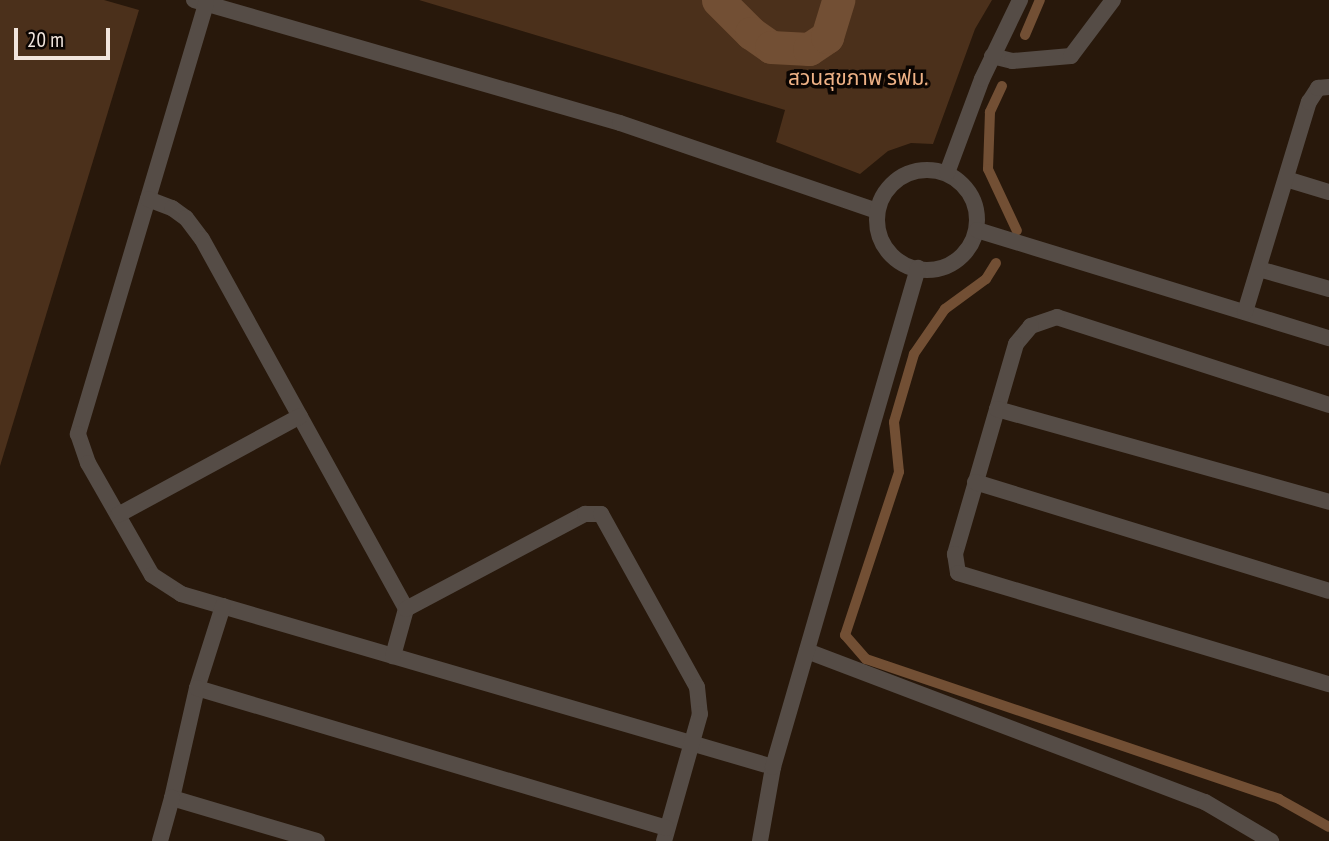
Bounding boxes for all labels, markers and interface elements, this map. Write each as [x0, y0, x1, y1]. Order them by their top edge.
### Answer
scale bar [18, 14, 114, 58]
text: 20 m [27, 26, 64, 53]
park label: สวนสุขภาพ รฟม. [788, 65, 928, 91]

